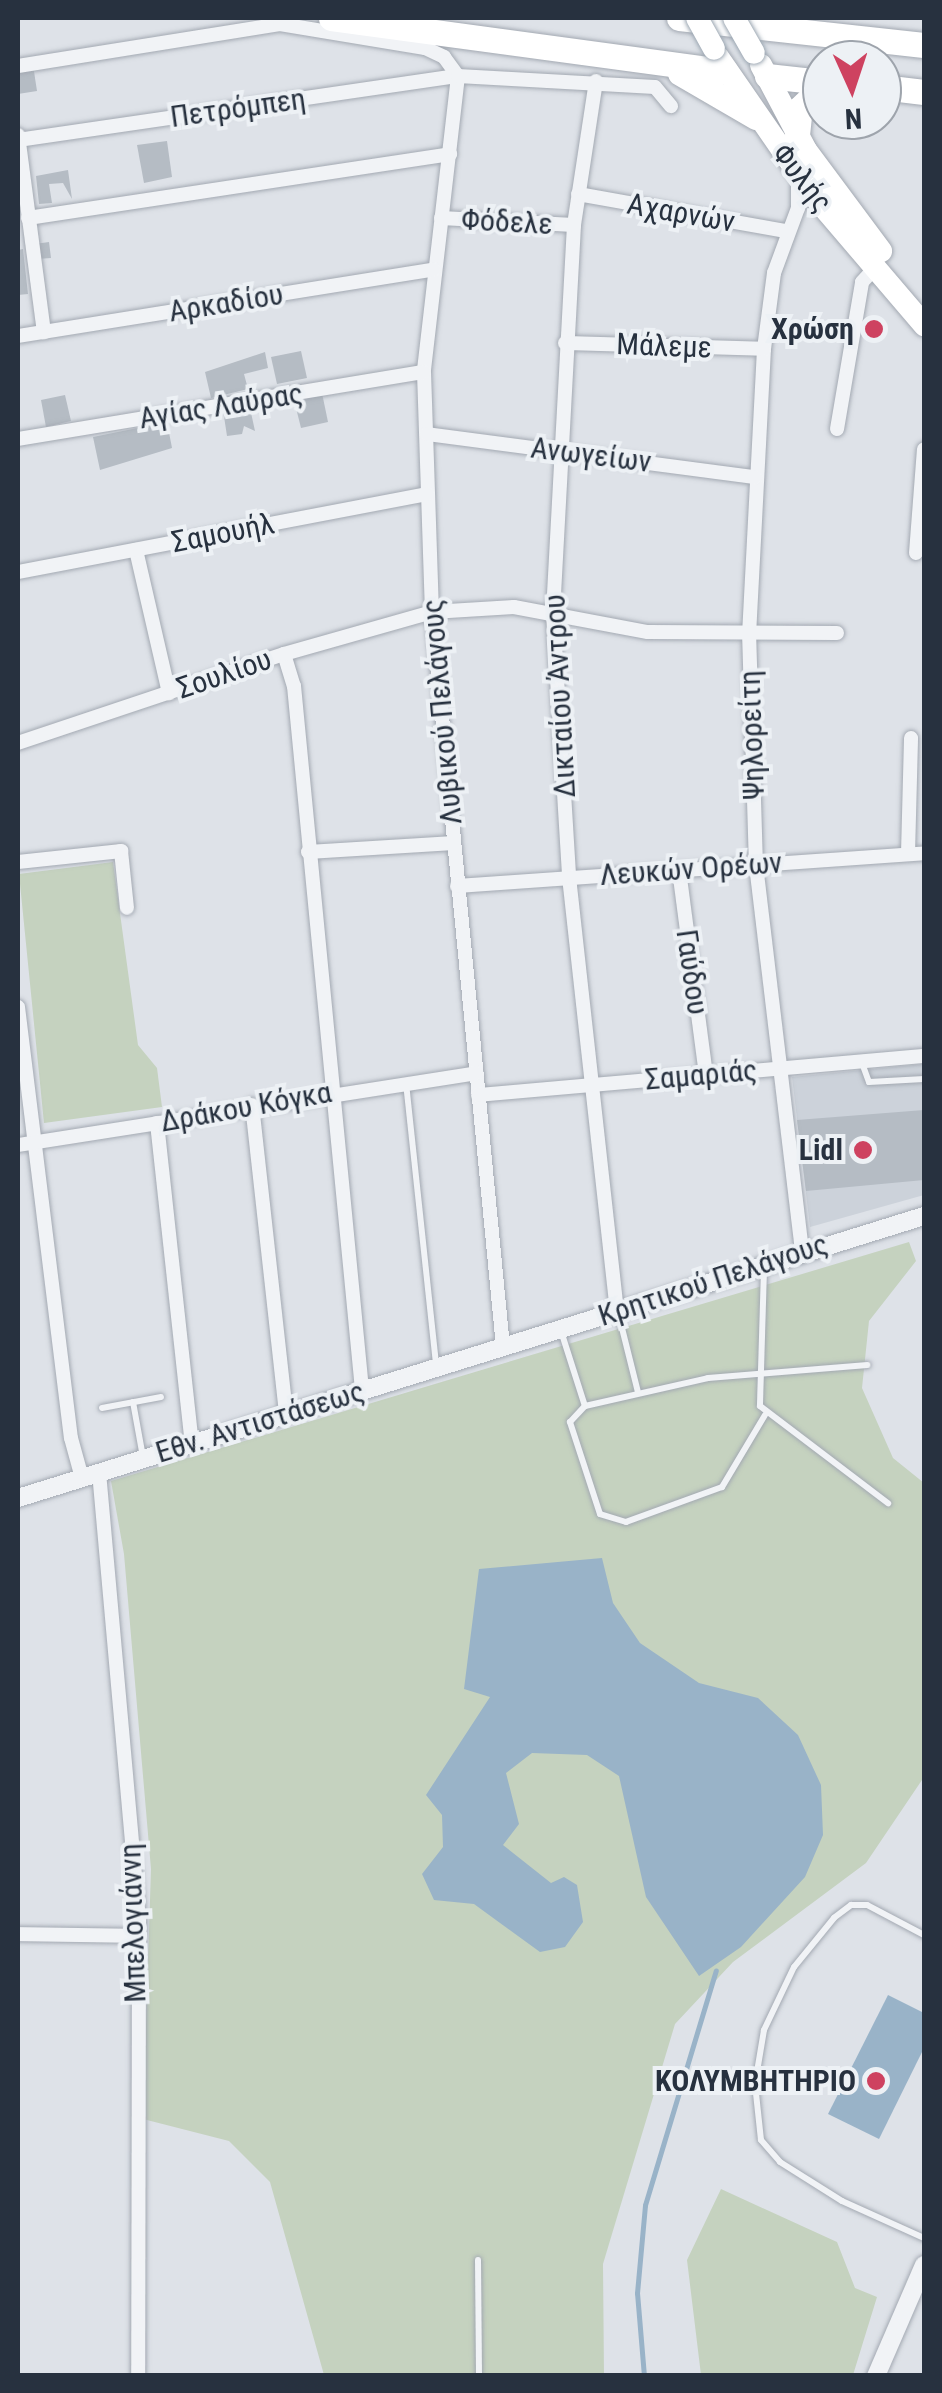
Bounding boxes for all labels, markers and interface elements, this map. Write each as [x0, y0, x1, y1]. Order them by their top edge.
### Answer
north arrow [802, 40, 902, 140]
street label: Πετρόμπεη [168, 81, 308, 135]
text: N [844, 102, 863, 135]
street label: Φυλής [764, 137, 840, 219]
street label: Αχαρνών [624, 186, 738, 240]
street label: Φόδελε [460, 202, 554, 242]
street label: Αρκαδίου [166, 276, 286, 330]
place label: Χρώση [771, 311, 854, 347]
marker: Χρώση [863, 318, 885, 340]
street label: Μάλεμε [616, 326, 712, 366]
street label: Αγίας Λαύρας [137, 375, 305, 437]
street label: Ανωγείων [529, 430, 653, 480]
street label: Σαμουήλ [169, 505, 277, 561]
street label: Δικταίου Άντρου [537, 593, 583, 799]
street label: Λυβικού Πελάγους [414, 598, 470, 826]
street label: Σουλίου [172, 641, 276, 707]
street label: Ψηλορείτη [732, 670, 772, 800]
street label: Λευκών Ορέων [599, 845, 783, 893]
street label: Γαύδου [668, 927, 716, 1017]
street label: Σαμαριάς [643, 1052, 759, 1098]
street label: Δράκου Κόγκα [158, 1074, 334, 1140]
place label: Lidl [799, 1132, 843, 1168]
marker: Lidl [852, 1139, 874, 1161]
street label: Κρητικού Πελάγους [594, 1226, 832, 1334]
street label: Εθν. Αντιστάσεως [151, 1373, 369, 1471]
street label: Μπελογιάννη [112, 1843, 154, 2003]
place label: ΚΟΛΥΜΒΗΤΗΡΙΟ [655, 2063, 856, 2099]
marker: ΚΟΛΥΜΒΗΤΗΡΙΟ [865, 2070, 887, 2092]

